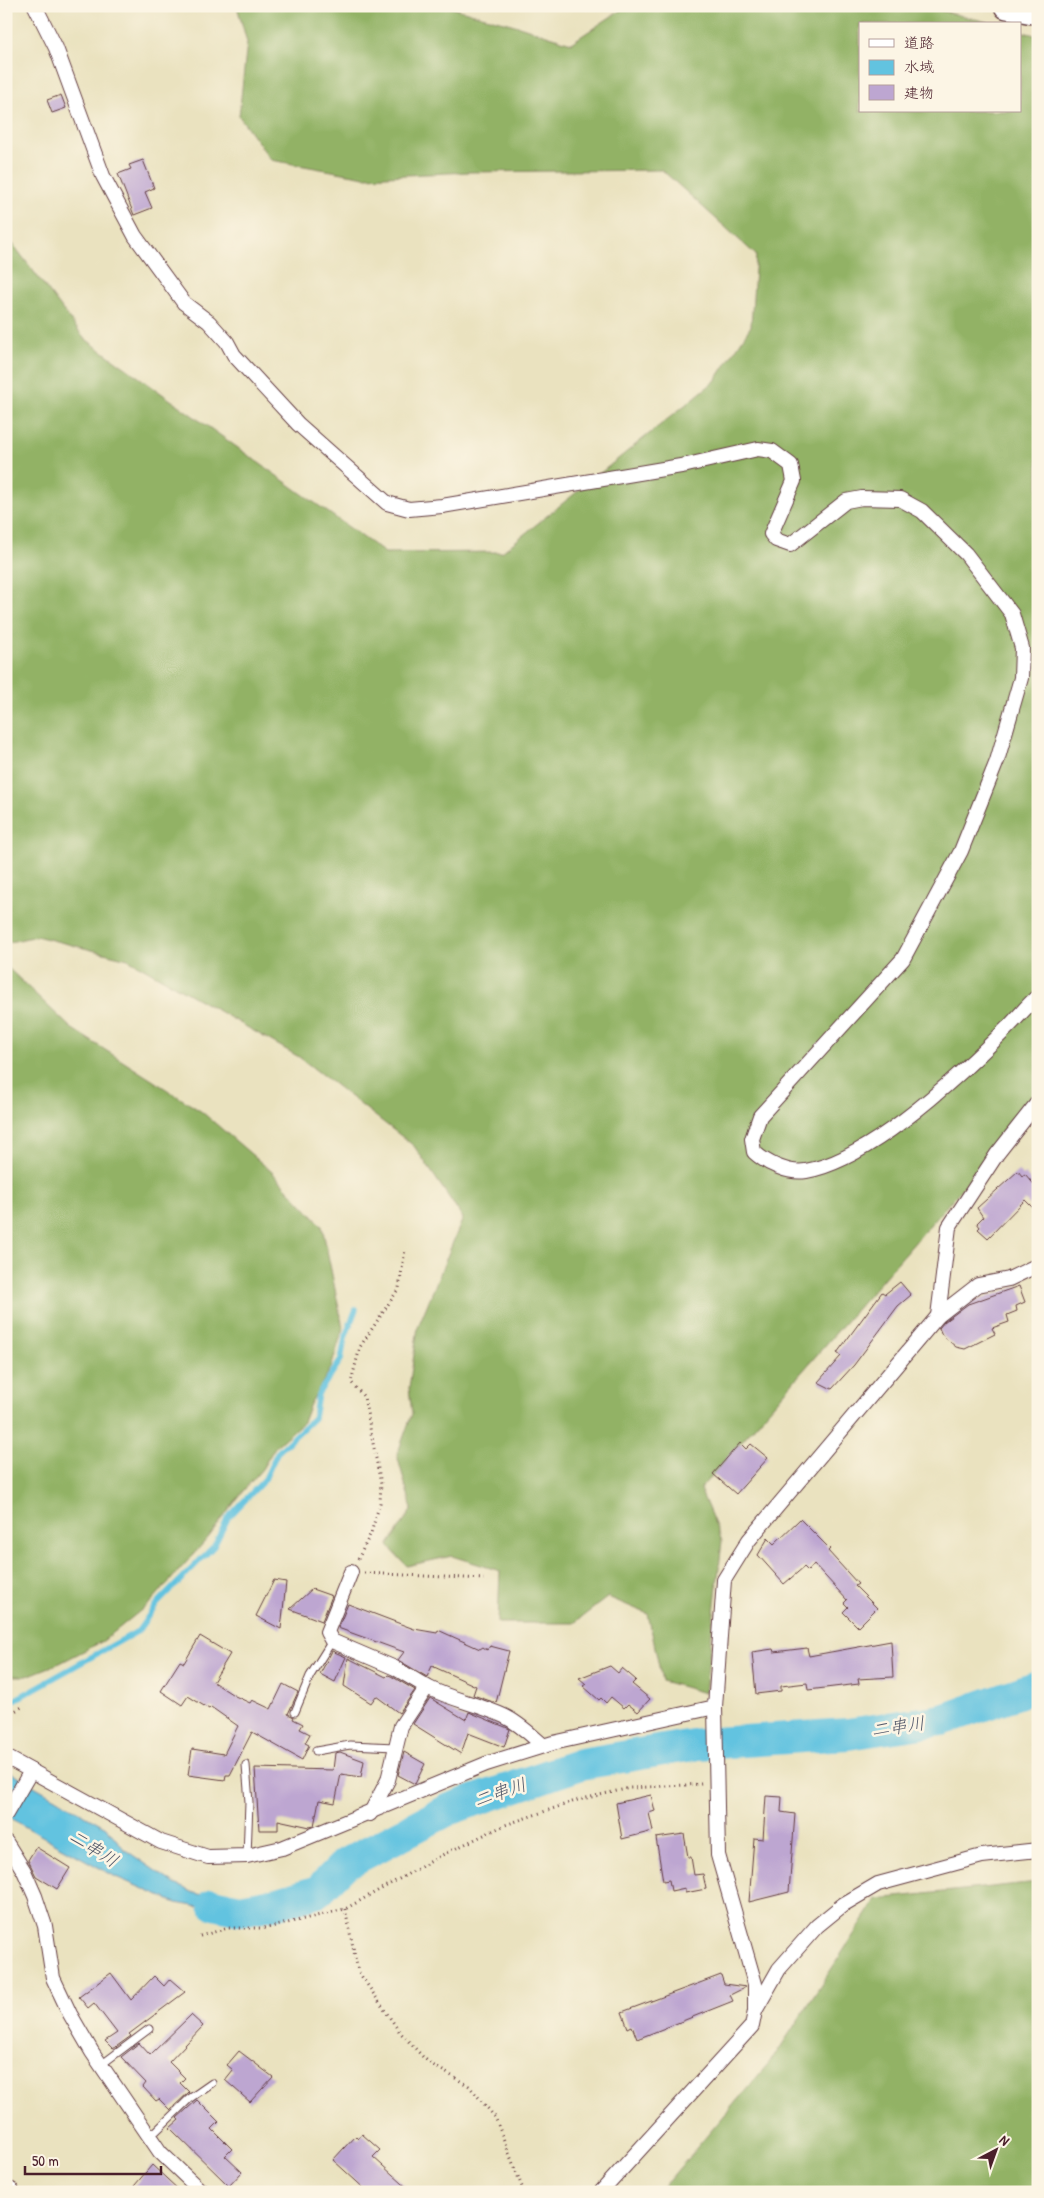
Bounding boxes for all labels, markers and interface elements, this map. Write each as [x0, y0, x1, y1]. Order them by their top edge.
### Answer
legend [859, 22, 1022, 112]
text: 道路 [904, 32, 934, 53]
text: 水域 [904, 56, 934, 77]
text: 建物 [904, 82, 934, 103]
water label: 二串川 [870, 1710, 926, 1742]
water label: 二串川 [470, 1771, 530, 1813]
water label: 二串川 [64, 1823, 124, 1873]
north arrow [972, 2126, 1022, 2176]
text: N [996, 2130, 1014, 2150]
scale bar [25, 2143, 161, 2175]
text: 50 m [32, 2150, 59, 2171]

